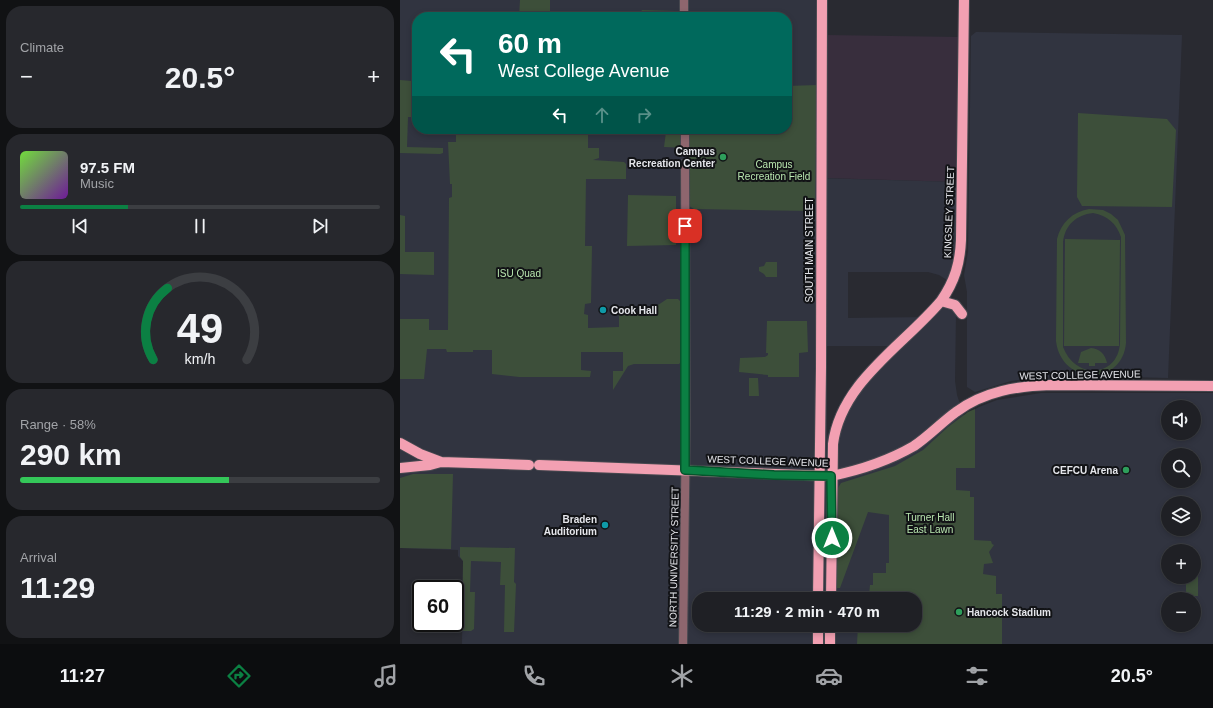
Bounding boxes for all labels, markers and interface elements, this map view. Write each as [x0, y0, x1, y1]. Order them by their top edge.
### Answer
icon: left [432, 28, 484, 80]
text: 60 m [498, 28, 562, 59]
text: Climate [20, 40, 64, 55]
text: 20.5° [165, 61, 235, 94]
text: West College Avenue [498, 61, 669, 81]
text: − [20, 64, 33, 89]
text: + [367, 64, 380, 89]
icon: left [549, 104, 571, 126]
icon: ahead [591, 104, 613, 126]
icon: right [633, 104, 655, 126]
place label: Campus Recreation Center [629, 146, 715, 169]
marker: Campus Recreation Center [718, 152, 728, 162]
text: 97.5 FM [80, 159, 135, 176]
park label: Campus Recreation Field [738, 159, 810, 182]
street label: KINGSLEY STREET [942, 166, 956, 258]
text: Music [80, 176, 114, 191]
street label: SOUTH MAIN STREET [804, 197, 815, 303]
pin [668, 209, 702, 243]
icon: previous [69, 215, 91, 237]
icon: pause [189, 215, 211, 237]
icon: next [309, 215, 331, 237]
icon: arrive [674, 215, 696, 237]
park label: ISU Quad [497, 268, 541, 279]
text: 49 [177, 305, 223, 352]
marker: Cook Hall [598, 305, 608, 315]
place label: Cook Hall [611, 305, 657, 316]
text: km/h [185, 351, 216, 367]
street label: WEST COLLEGE AVENUE [1019, 368, 1141, 382]
map controls [1161, 400, 1201, 632]
button: sound [1161, 400, 1201, 440]
text: Range · 58% [20, 417, 96, 432]
text: 290 km [20, 438, 122, 471]
button: search [1161, 448, 1201, 488]
street label: WEST COLLEGE AVENUE [707, 453, 829, 469]
place label: CEFCU Arena [1053, 465, 1118, 476]
marker: CEFCU Arena [1121, 465, 1131, 475]
street label: NORTH UNIVERSITY STREET [667, 487, 681, 627]
button: layers [1161, 496, 1201, 536]
park label: Turner Hall East Lawn [905, 512, 955, 535]
place label: Braden Auditorium [544, 514, 597, 537]
position arrow [811, 517, 853, 559]
marker: Braden Auditorium [600, 520, 610, 530]
button: + [1161, 544, 1201, 584]
text: Arrival [20, 550, 57, 565]
text: 11:29 [20, 571, 95, 604]
speed limit sign: 60 [412, 580, 464, 632]
button: − [1161, 592, 1201, 632]
text: 11:29 · 2 min · 470 m [734, 603, 880, 620]
marker: Hancock Stadium [954, 607, 964, 617]
place label: Hancock Stadium [967, 607, 1051, 618]
icon: directions [225, 662, 253, 690]
icon: music [372, 662, 400, 690]
icon: phone [520, 662, 548, 690]
icon: climate [668, 662, 696, 690]
icon: car [815, 662, 843, 690]
icon: filters [963, 662, 991, 690]
text: 11:27 [60, 666, 105, 686]
text: 20.5° [1111, 666, 1153, 686]

